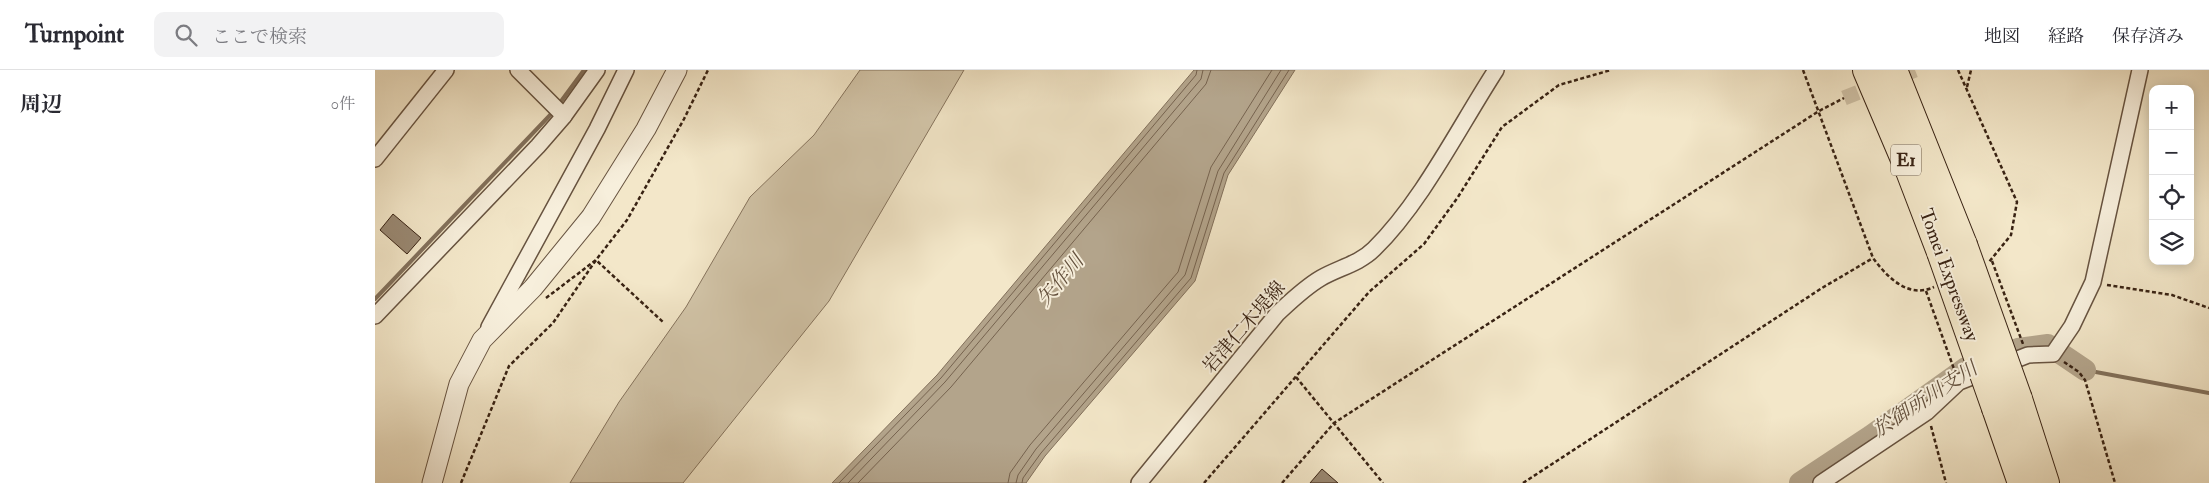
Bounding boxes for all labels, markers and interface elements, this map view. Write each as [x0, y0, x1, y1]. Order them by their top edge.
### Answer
search box [154, 12, 504, 57]
text: Turnpoint [25, 19, 124, 50]
icon: search [172, 21, 200, 49]
text: ここで検索 [212, 25, 307, 49]
text: 地図 [1984, 25, 2020, 48]
text: 経路 [2048, 25, 2084, 48]
text: 保存済み [2112, 25, 2184, 48]
map controls [2149, 85, 2194, 265]
button: + [2149, 85, 2194, 130]
text: 周辺 [20, 91, 62, 118]
text: 0件 [331, 94, 355, 114]
button: − [2149, 130, 2194, 175]
road number: E1 [1891, 144, 1921, 176]
button: locate [2149, 175, 2194, 220]
street label: Tomei Expressway [1913, 205, 1984, 346]
button: layers [2149, 220, 2194, 265]
water label: 矢作川 [1031, 247, 1090, 311]
street label: 岩津仁木堤線 [1198, 276, 1290, 378]
water label: 於御所川支川 [1868, 355, 1984, 442]

